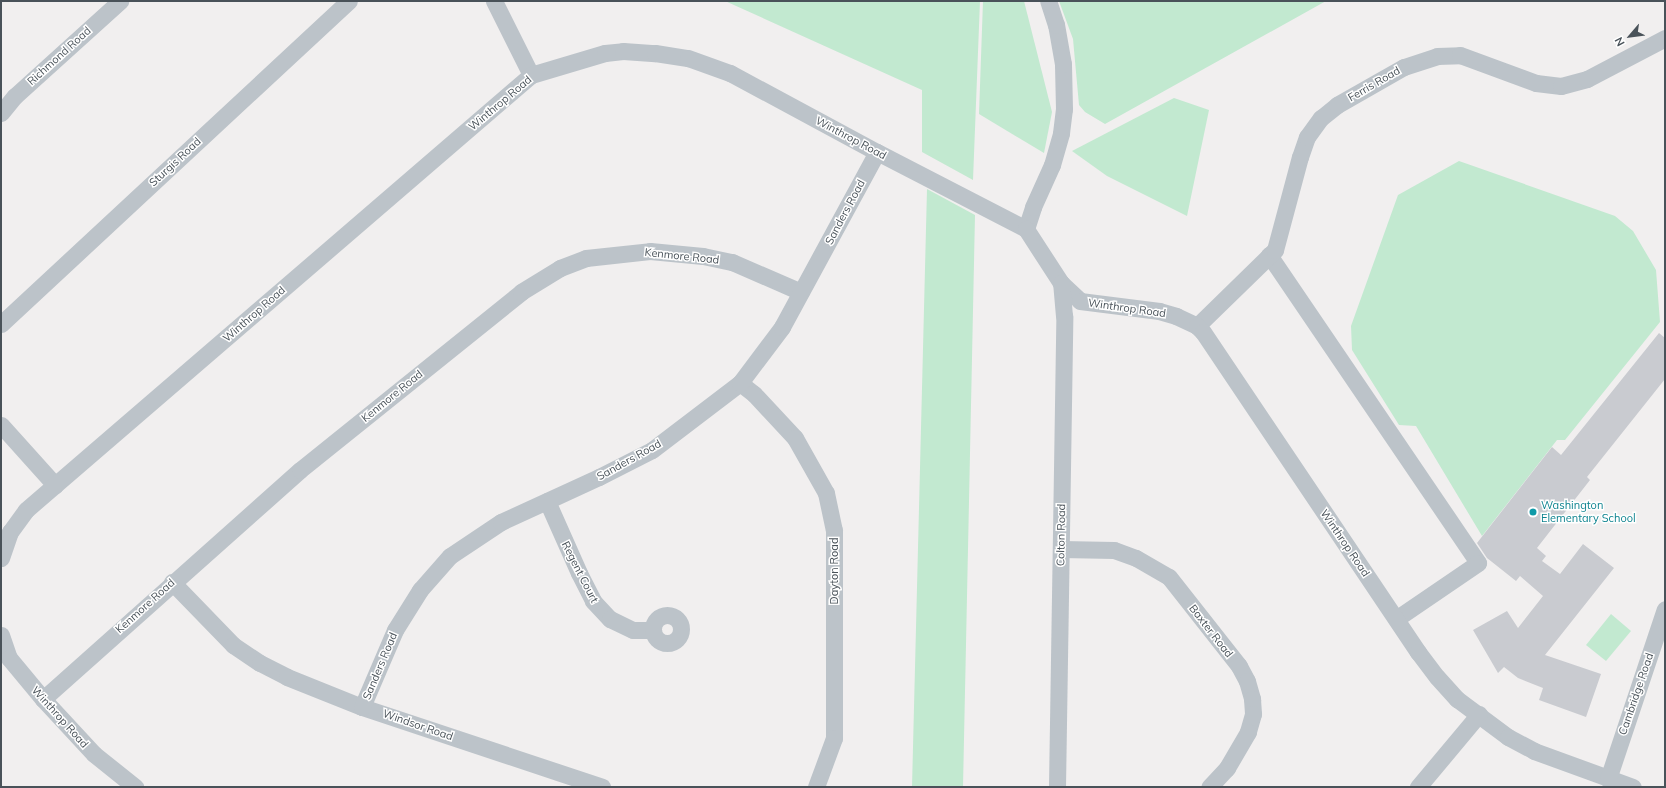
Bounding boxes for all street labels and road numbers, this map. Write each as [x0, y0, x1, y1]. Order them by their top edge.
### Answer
street label: Richmond Road [25, 24, 93, 88]
street label: Ferris Road [1346, 64, 1402, 104]
street label: Winthrop Road [466, 73, 534, 133]
street label: Winthrop Road [813, 114, 889, 162]
street label: Sturgis Road [147, 135, 203, 189]
street label: Sanders Road [822, 177, 868, 247]
street label: Kenmore Road [644, 246, 720, 266]
street label: Winthrop Road [220, 283, 288, 345]
street label: Winthrop Road [1087, 296, 1167, 320]
street label: Kenmore Road [359, 367, 425, 425]
street label: Sanders Road [594, 437, 664, 483]
street label: Colton Road [1054, 504, 1068, 566]
street label: Winthrop Road [1318, 507, 1372, 579]
street label: Dayton Road [827, 537, 841, 605]
street label: Regent Court [559, 539, 601, 605]
street label: Kenmore Road [113, 576, 177, 636]
street label: Baxter Road [1186, 602, 1236, 660]
street label: Sanders Road [360, 630, 400, 702]
street label: Cambridge Road [1616, 651, 1656, 737]
street label: Winthrop Road [29, 684, 91, 750]
street label: Windsor Road [381, 707, 455, 743]

